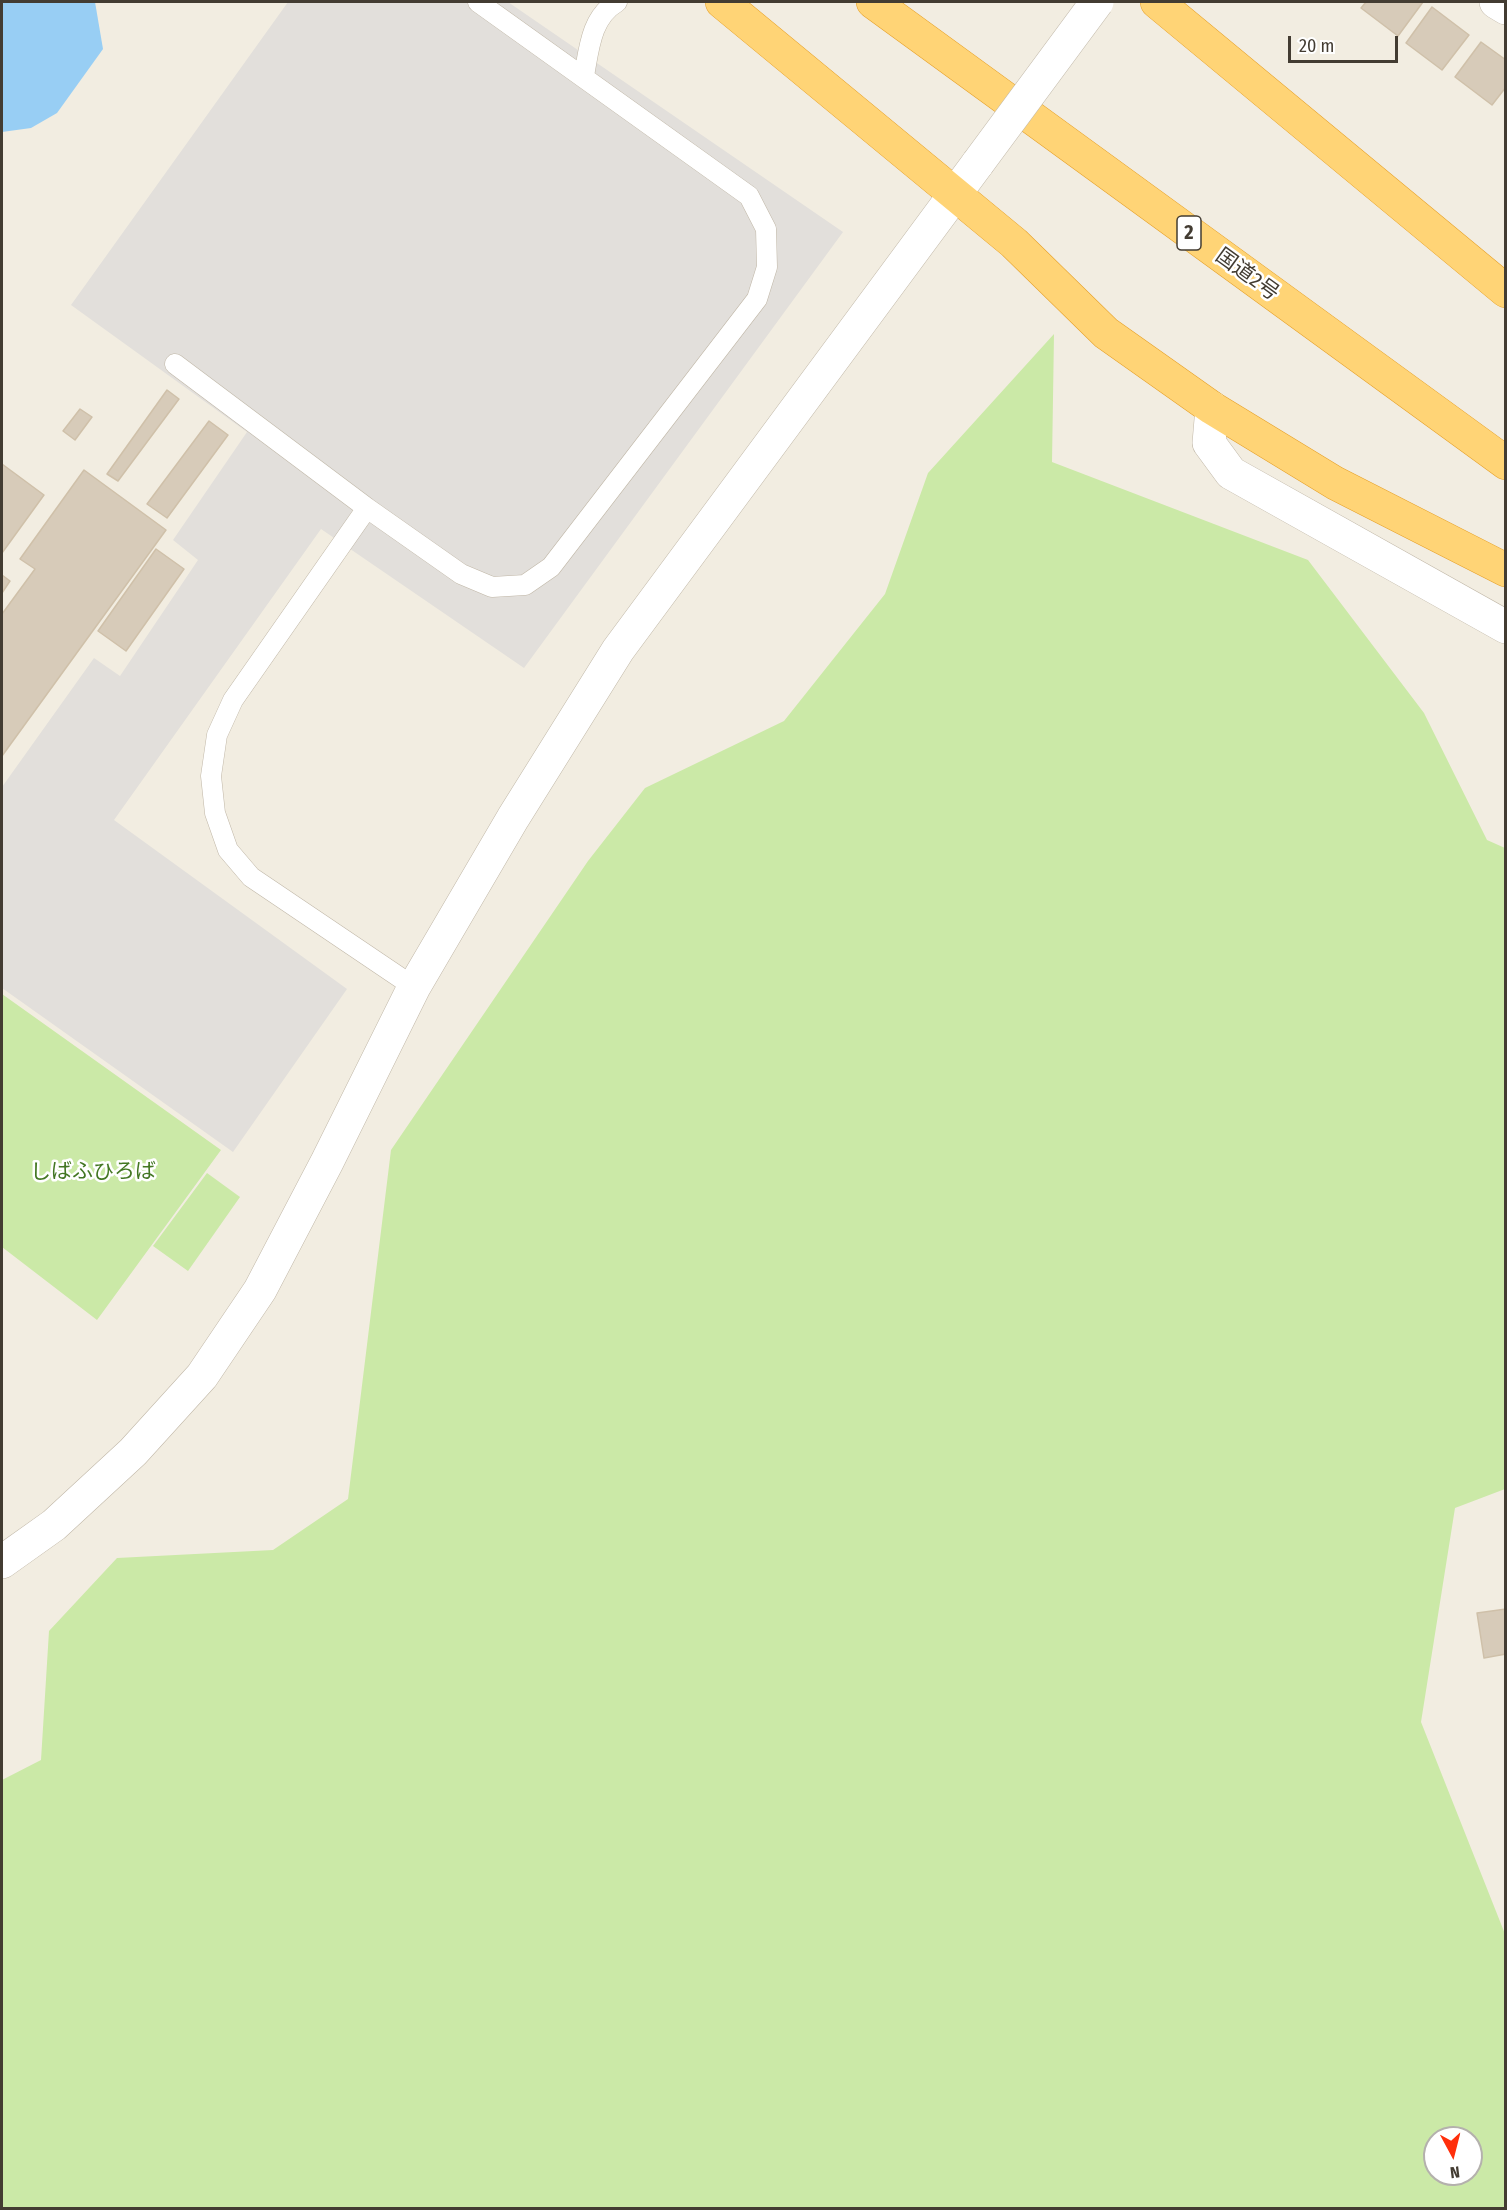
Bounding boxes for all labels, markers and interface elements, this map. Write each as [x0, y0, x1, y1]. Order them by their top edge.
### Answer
scale bar [1291, 24, 1400, 62]
text: 20 m [1299, 35, 1334, 57]
road number: 2 [1177, 216, 1201, 250]
street label: 国道2号 [1210, 244, 1284, 306]
park label: しばふひろば [30, 1159, 156, 1185]
north arrow [1423, 2126, 1483, 2186]
text: N [1449, 2162, 1461, 2182]

